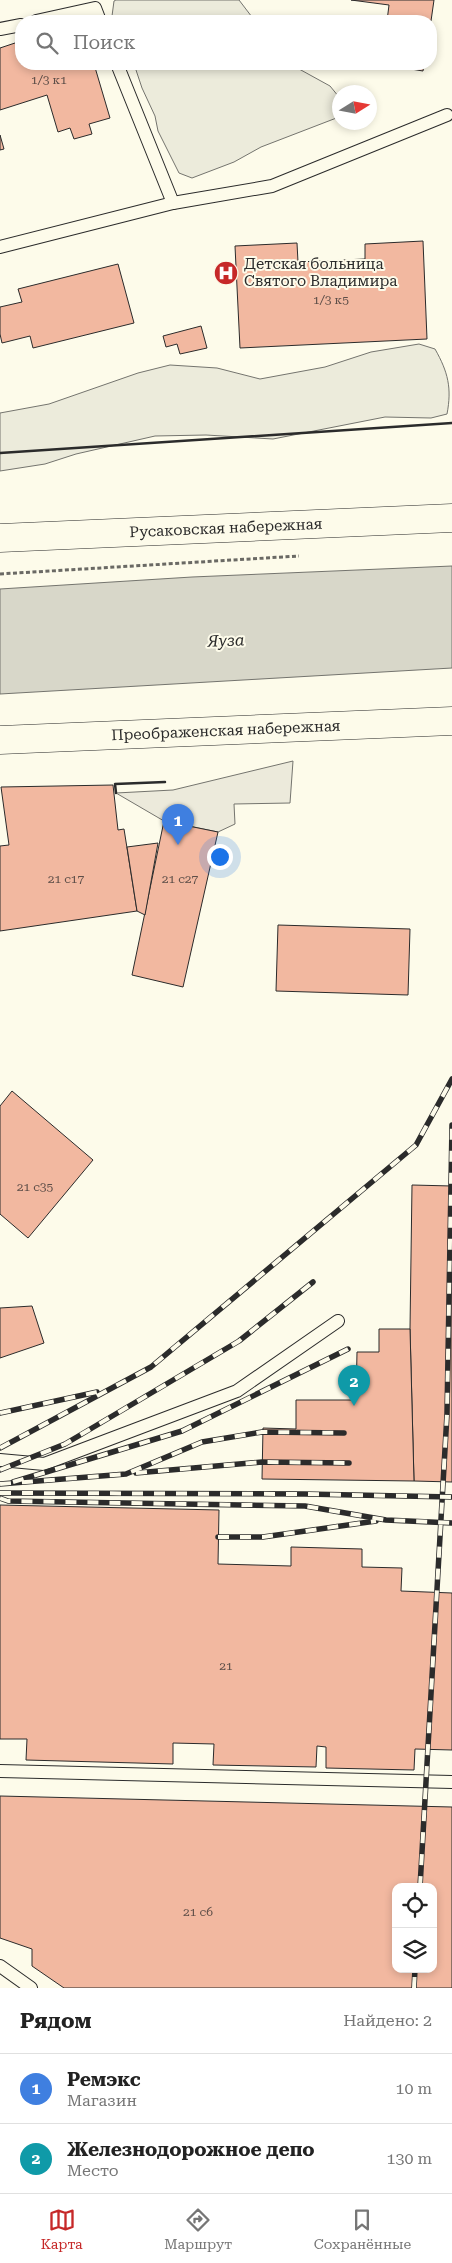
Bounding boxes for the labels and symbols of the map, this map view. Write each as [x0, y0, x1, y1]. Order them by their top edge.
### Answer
house number: 1/3 к1 [31, 73, 67, 87]
north arrow [332, 85, 377, 130]
place label: Детская больница Святого Владимира [244, 255, 397, 290]
hospital icon: Детская больница Святого Владимира [213, 260, 239, 286]
house number: 1/3 к5 [313, 293, 349, 307]
street label: Русаковская набережная [129, 515, 323, 541]
water label: Яуза [206, 630, 245, 651]
street label: Преображенская набережная [111, 717, 341, 744]
pin: 1 [162, 804, 194, 845]
your location [207, 844, 233, 870]
house number: 21 с17 [48, 872, 85, 886]
house number: 21 с27 [162, 872, 199, 886]
house number: 21 с35 [17, 1180, 54, 1194]
pin: 2 [338, 1365, 370, 1406]
house number: 21 [219, 1659, 233, 1673]
house number: 21 с6 [183, 1905, 213, 1919]

